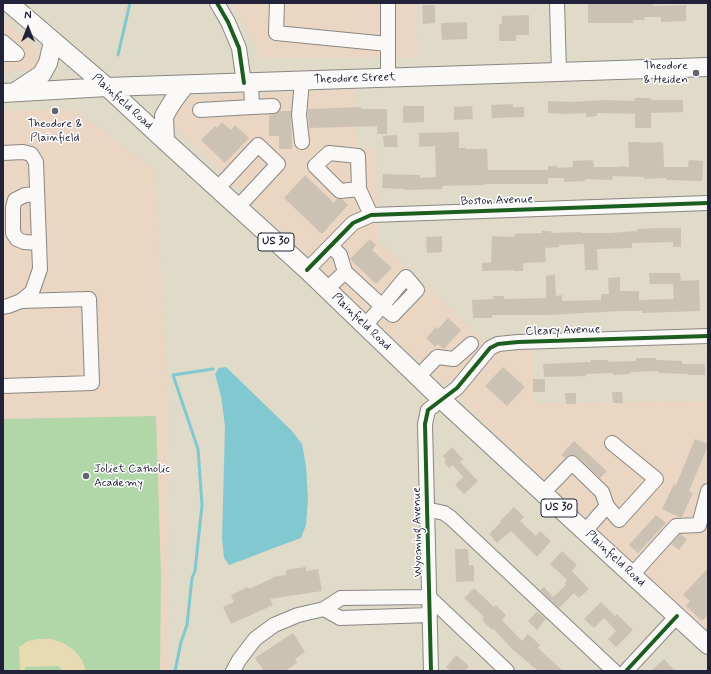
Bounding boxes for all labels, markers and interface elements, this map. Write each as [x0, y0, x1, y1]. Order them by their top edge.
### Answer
north arrow [8, 8, 48, 48]
text: N [24, 9, 32, 23]
place label: Theodore & Heiden [643, 59, 688, 87]
marker: Theodore & Heiden [691, 68, 701, 78]
street label: Theodore Street [314, 70, 396, 88]
street label: Plainfield Road [89, 71, 155, 133]
marker: Theodore & Plainfield [50, 106, 60, 116]
place label: Theodore & Plainfield [28, 117, 82, 145]
street label: Boston Avenue [460, 193, 534, 209]
road number: US 30 [258, 233, 294, 251]
street label: Plainfield Road [328, 290, 394, 354]
street label: Cleary Avenue [525, 322, 601, 340]
place label: Joliet Catholic Academy [94, 462, 170, 490]
marker: Joliet Catholic Academy [81, 471, 91, 481]
street label: Wyoming Avenue [410, 487, 426, 577]
road number: US 30 [541, 499, 577, 517]
street label: Plainfield Road [582, 528, 648, 590]

